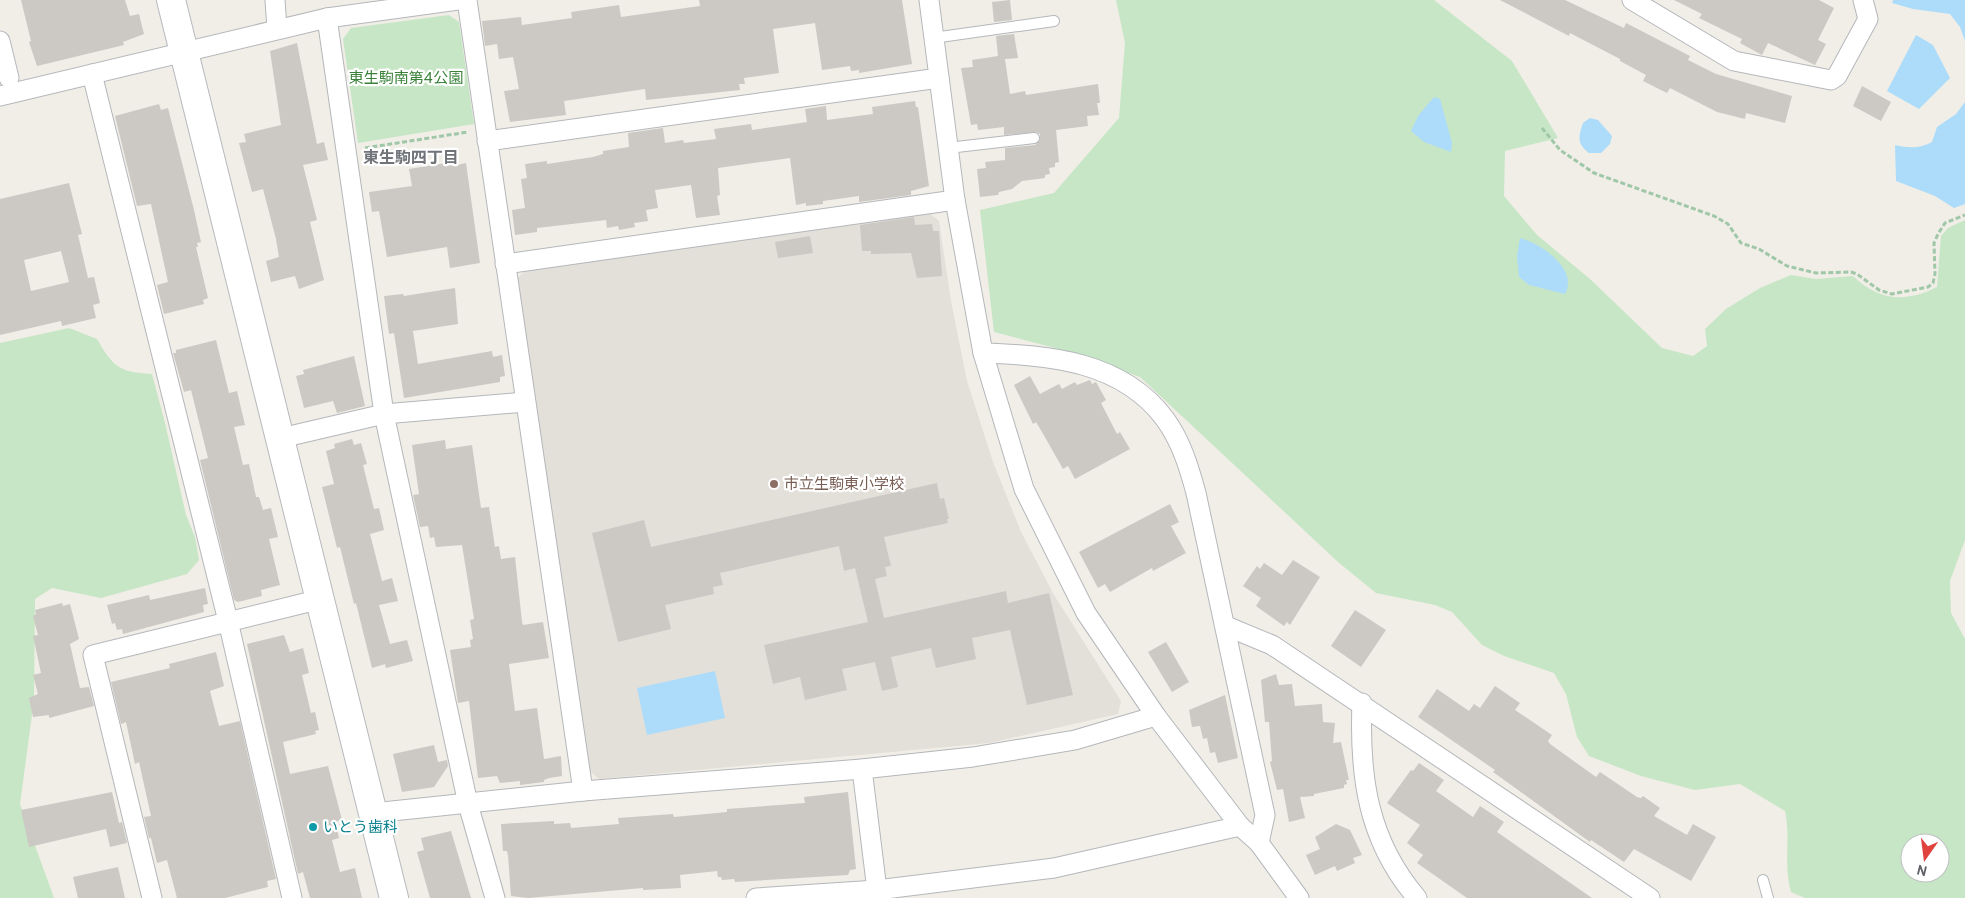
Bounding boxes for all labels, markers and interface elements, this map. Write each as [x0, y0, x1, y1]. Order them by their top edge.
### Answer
park label: 東生駒南第4公園 [349, 70, 463, 89]
district label: 東生駒四丁目 [363, 149, 459, 169]
place label: 市立生駒東小学校 [784, 476, 904, 495]
marker: 市立生駒東小学校 [768, 478, 780, 490]
place label: いとう歯科 [323, 819, 398, 838]
marker: いとう歯科 [307, 821, 319, 833]
north arrow [1900, 833, 1950, 883]
text: N [1915, 860, 1929, 879]

